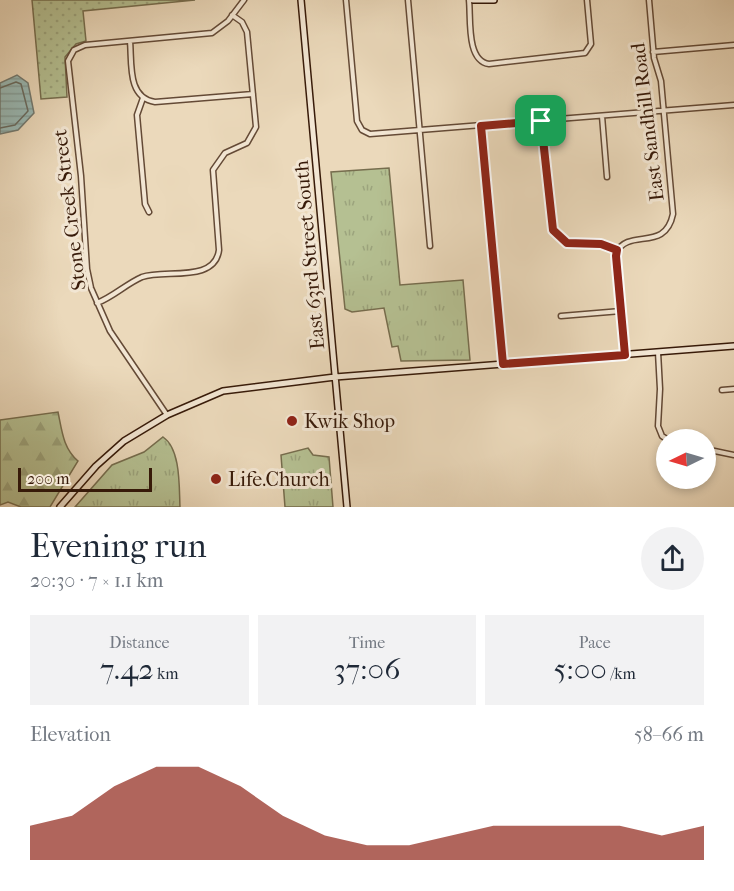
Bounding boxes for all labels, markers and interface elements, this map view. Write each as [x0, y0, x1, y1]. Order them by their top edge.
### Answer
street label: East Sandhill Road [626, 40, 669, 202]
pin [515, 95, 566, 146]
icon: arrive [524, 104, 557, 137]
street label: Stone Creek Street [48, 128, 91, 292]
street label: East 63rd Street South [290, 159, 329, 350]
place label: Kwik Shop [304, 410, 395, 433]
marker: Kwik Shop [285, 414, 299, 428]
north arrow [656, 429, 716, 489]
map controls [656, 429, 716, 489]
scale bar [18, 465, 152, 492]
place label: Life.Church [228, 468, 330, 491]
text: 200 m [27, 469, 70, 488]
marker: Life.Church [209, 472, 223, 486]
text: Evening run [30, 527, 207, 566]
button: share [641, 527, 704, 590]
text: 20:30 · 7 × 1.1 km [30, 569, 163, 592]
text: Distance [109, 633, 169, 652]
text: Time [349, 633, 385, 652]
text: Pace [579, 633, 611, 652]
text: 7.42 [100, 652, 154, 687]
text: 37:06 [334, 652, 400, 687]
text: 5:00 [554, 652, 607, 687]
text: km [154, 664, 179, 683]
text: /km [607, 664, 636, 683]
text: Elevation [30, 723, 111, 746]
text: 58–66 m [634, 723, 704, 746]

